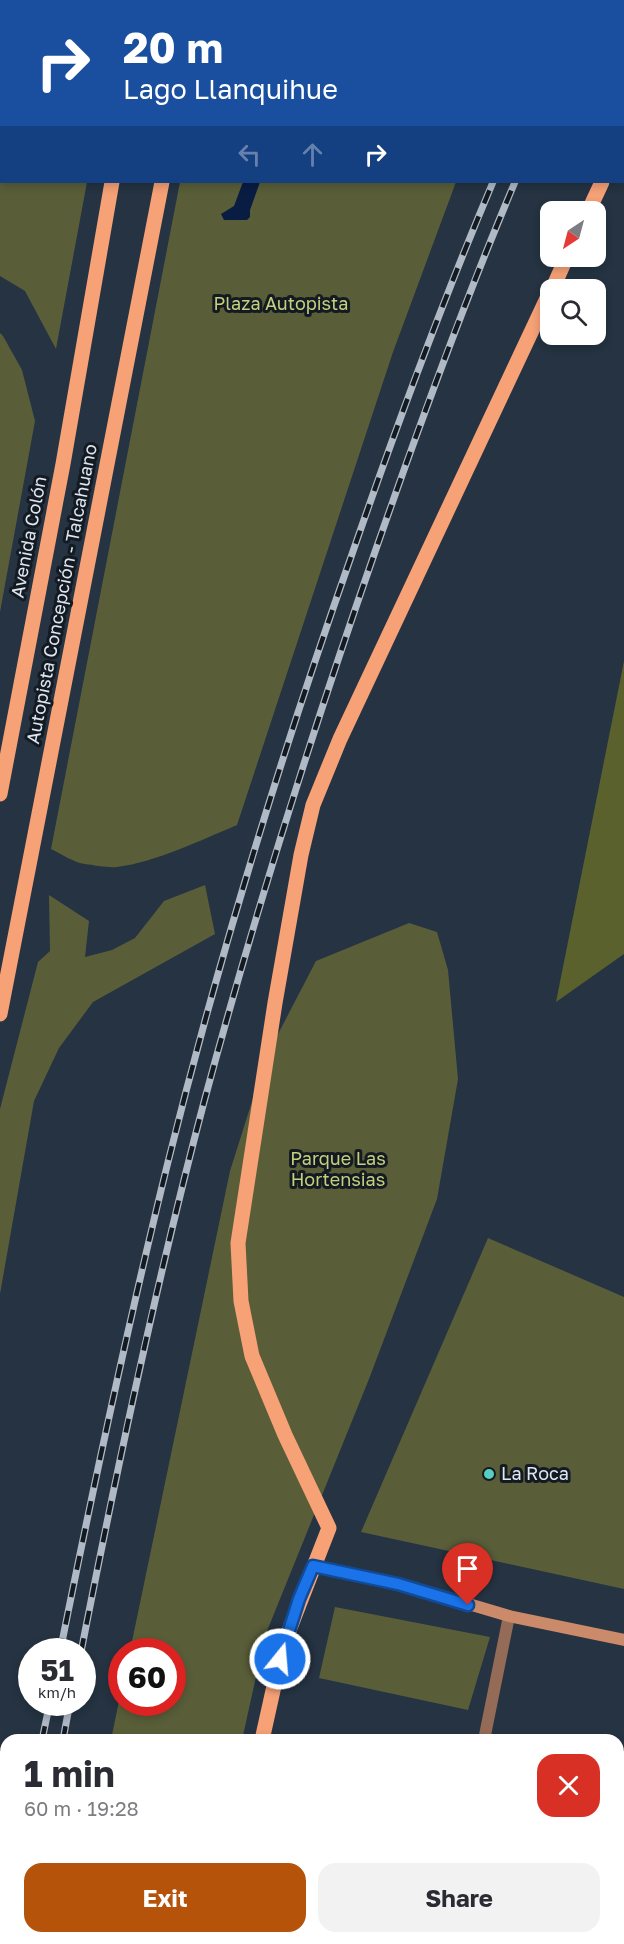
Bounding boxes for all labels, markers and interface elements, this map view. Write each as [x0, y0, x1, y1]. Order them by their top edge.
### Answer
text: 20 m [123, 22, 223, 72]
icon: right [24, 24, 102, 102]
text: Lago Llanquihue [123, 73, 338, 105]
icon: left [233, 138, 266, 171]
icon: ahead [296, 138, 329, 171]
icon: right [359, 138, 392, 171]
north arrow [540, 201, 606, 267]
map controls [540, 201, 606, 345]
button: search [540, 279, 606, 345]
park label: Plaza Autopista [214, 292, 348, 314]
street label: Autopista Concepción - Talcahuano [21, 442, 101, 746]
street label: Avenida Colón [5, 474, 51, 599]
park label: Parque Las Hortensias [290, 1147, 386, 1190]
place label: La Roca [501, 1462, 569, 1484]
marker: La Roca [482, 1467, 496, 1481]
pin [442, 1543, 493, 1605]
icon: arrive [451, 1552, 484, 1585]
position arrow [248, 1627, 312, 1691]
speed limit sign: 60 [108, 1638, 186, 1716]
text: 51 [40, 1652, 74, 1688]
text: km/h [38, 1683, 76, 1701]
text: 1 min [24, 1752, 115, 1795]
button: close [537, 1754, 600, 1817]
text: 60 m · 19:28 [24, 1796, 139, 1820]
button: Exit [24, 1863, 306, 1932]
button: Share [318, 1863, 600, 1932]

